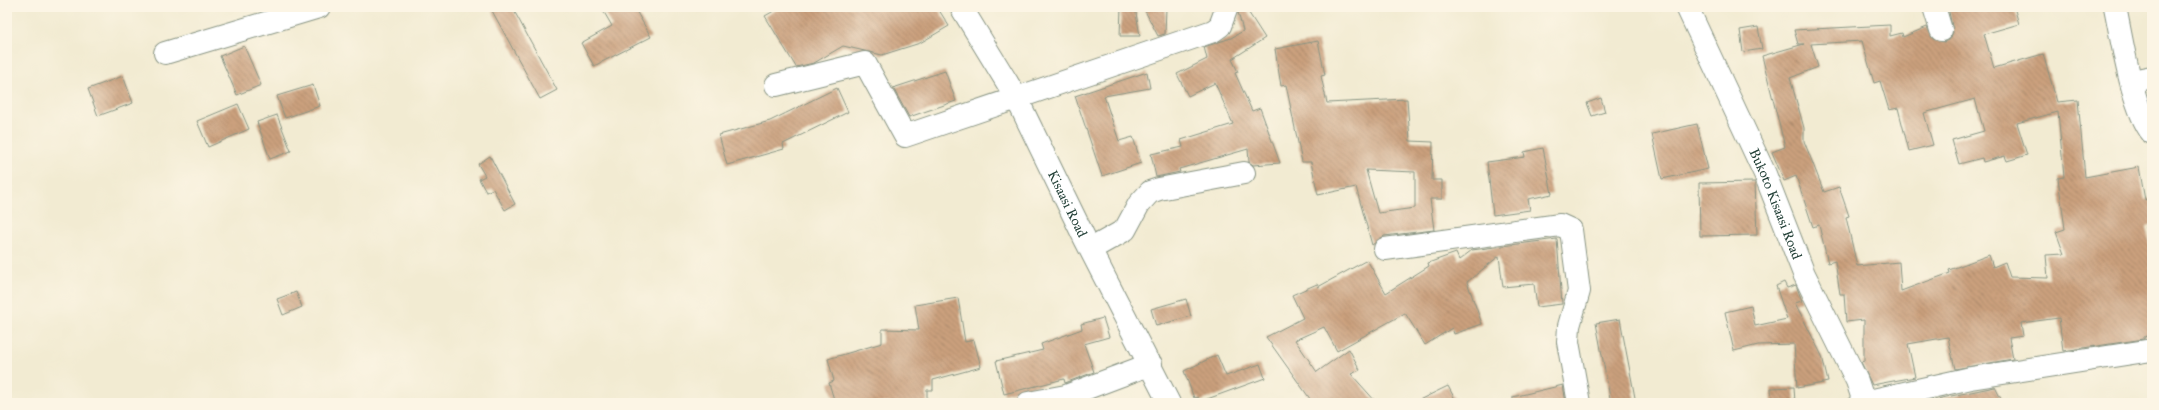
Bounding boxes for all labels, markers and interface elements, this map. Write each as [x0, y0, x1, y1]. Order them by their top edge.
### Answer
street label: Bukoto Kisaasi Road [1746, 146, 1806, 262]
street label: Kisaasi Road [1044, 167, 1091, 240]

